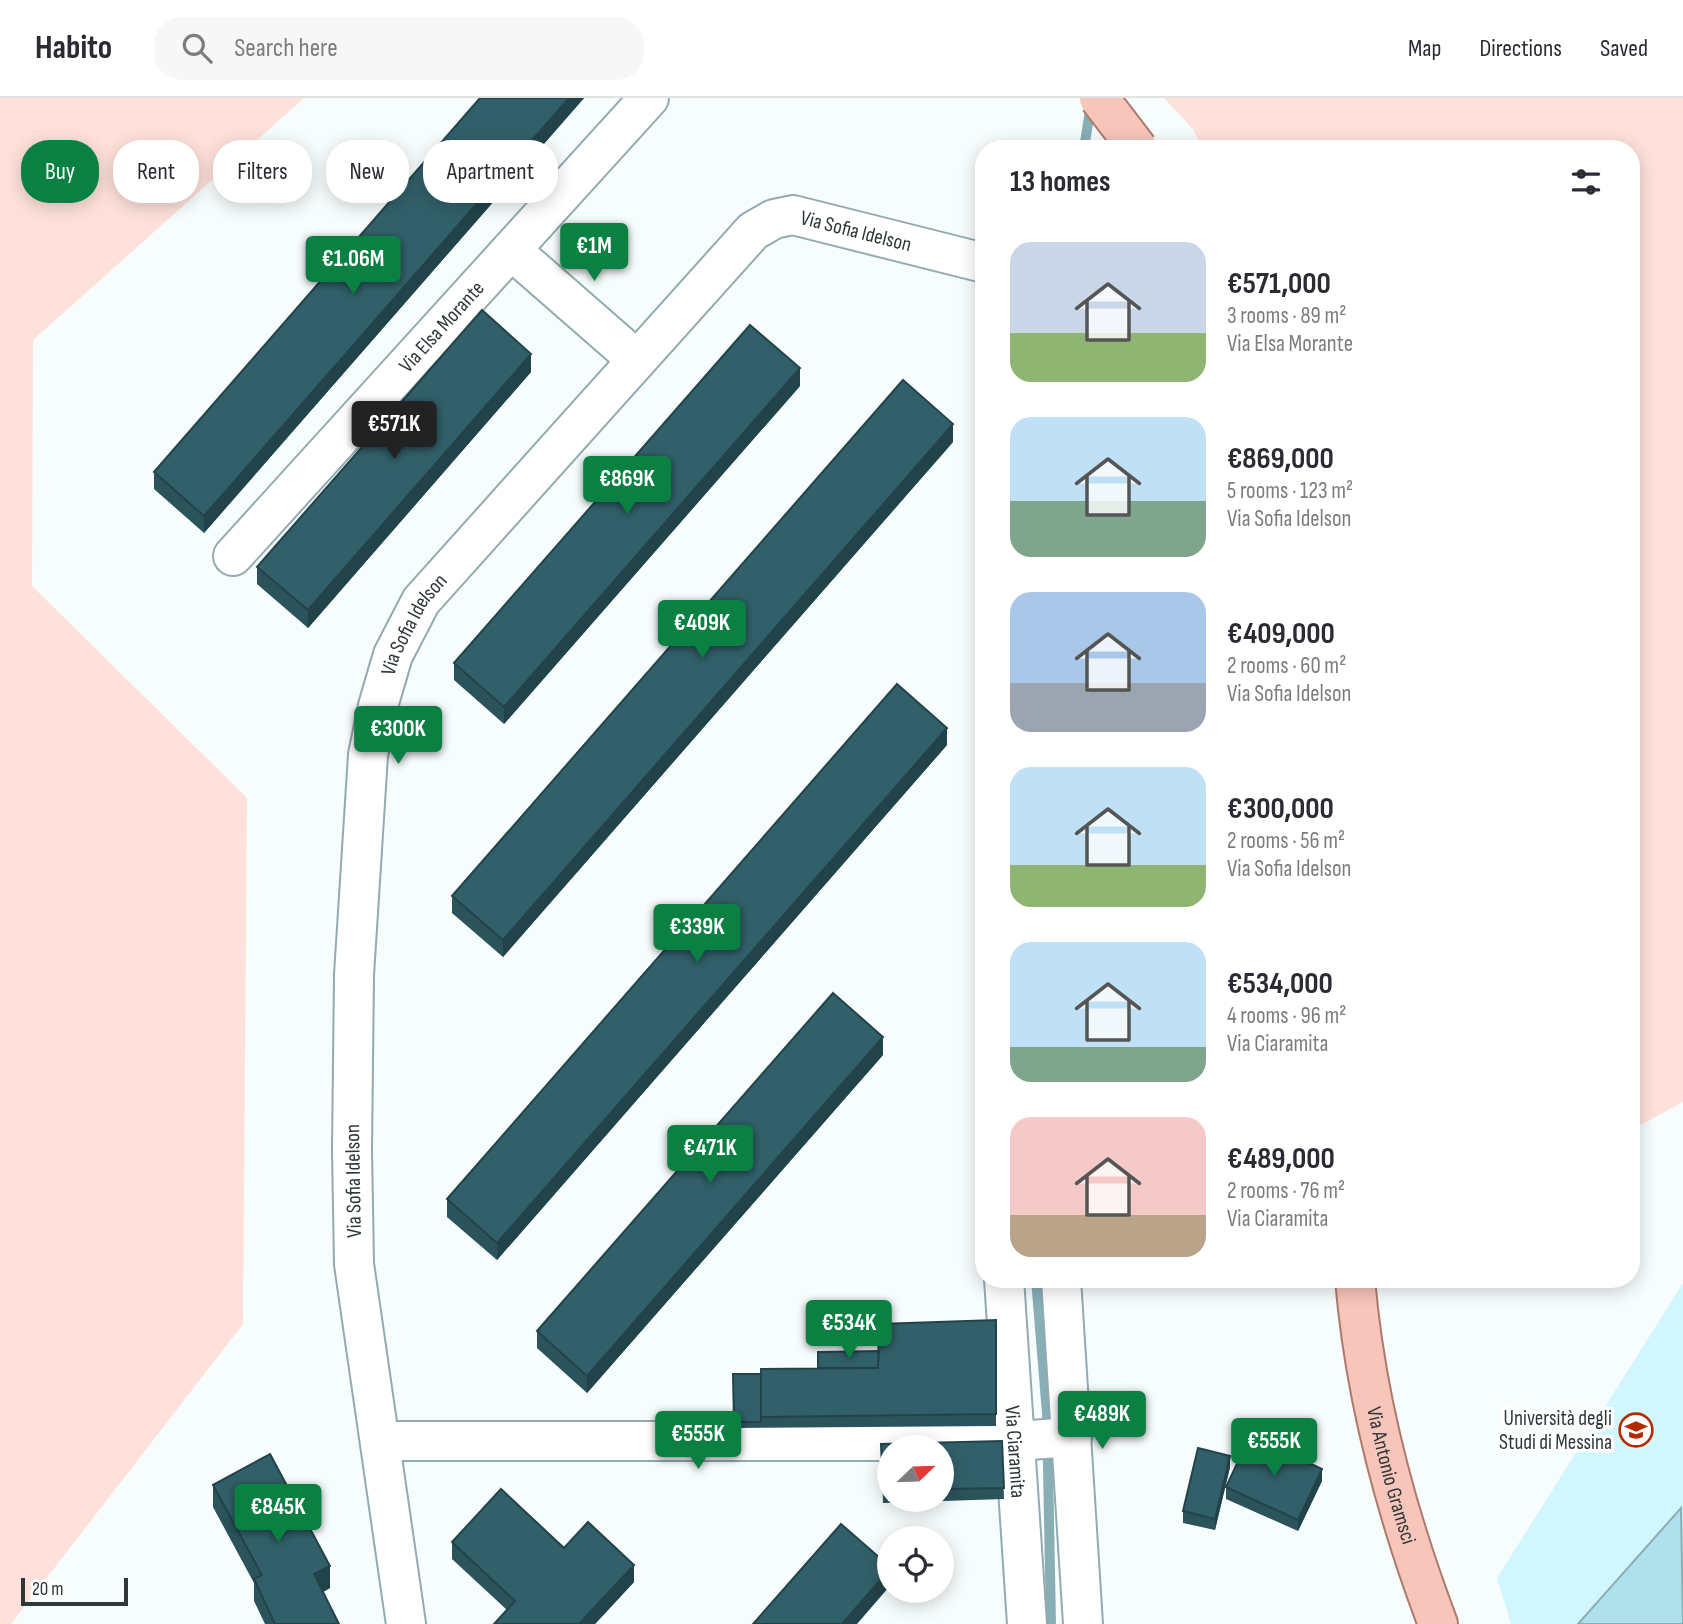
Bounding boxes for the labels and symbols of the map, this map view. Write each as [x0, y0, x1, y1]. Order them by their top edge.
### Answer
street label: Via Sofia Idelson [798, 205, 914, 257]
pin: €1M [560, 223, 628, 283]
pin: €1.06M [296, 236, 410, 296]
street label: Via Elsa Morante [394, 276, 490, 378]
pin: €571K [345, 402, 443, 461]
pin: €869K [578, 456, 676, 516]
street label: Via Sofia Idelson [376, 569, 452, 678]
pin: €409K [653, 601, 751, 660]
pin: €300K [349, 706, 447, 766]
pin: €339K [648, 904, 746, 964]
street label: Via Sofia Idelson [340, 1124, 367, 1238]
pin: €471K [661, 1126, 759, 1185]
pin: €534K [800, 1300, 898, 1360]
pin: €489K [1053, 1392, 1151, 1451]
street label: Via Ciaramita [999, 1405, 1031, 1499]
street label: Via Antonio Gramsci [1361, 1405, 1421, 1547]
place label: Università degli Studi di Messina [1499, 1406, 1612, 1455]
school or university icon: Università degli Studi di Messina [1617, 1411, 1655, 1449]
pin: €555K [649, 1412, 747, 1471]
pin: €555K [1225, 1418, 1323, 1478]
north arrow [877, 1435, 954, 1512]
pin: €845K [229, 1484, 327, 1544]
scale bar [21, 1575, 128, 1607]

